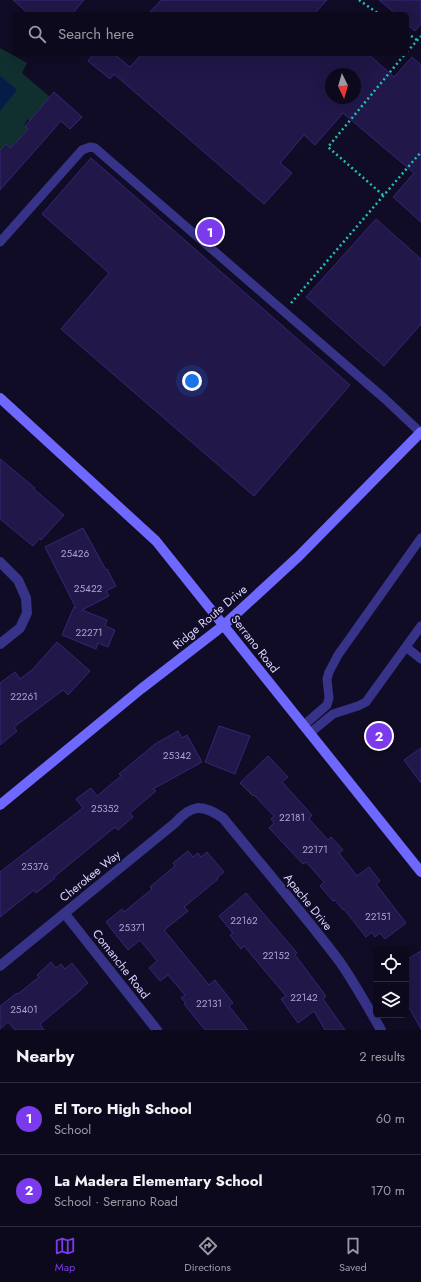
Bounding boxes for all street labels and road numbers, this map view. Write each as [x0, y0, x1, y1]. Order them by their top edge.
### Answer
street label: Ridge Route Drive [169, 580, 251, 654]
street label: Serrano Road [227, 611, 283, 677]
street label: Cherokee Way [56, 845, 125, 906]
street label: Apache Drive [279, 870, 337, 934]
street label: Comanche Road [88, 925, 154, 1003]

